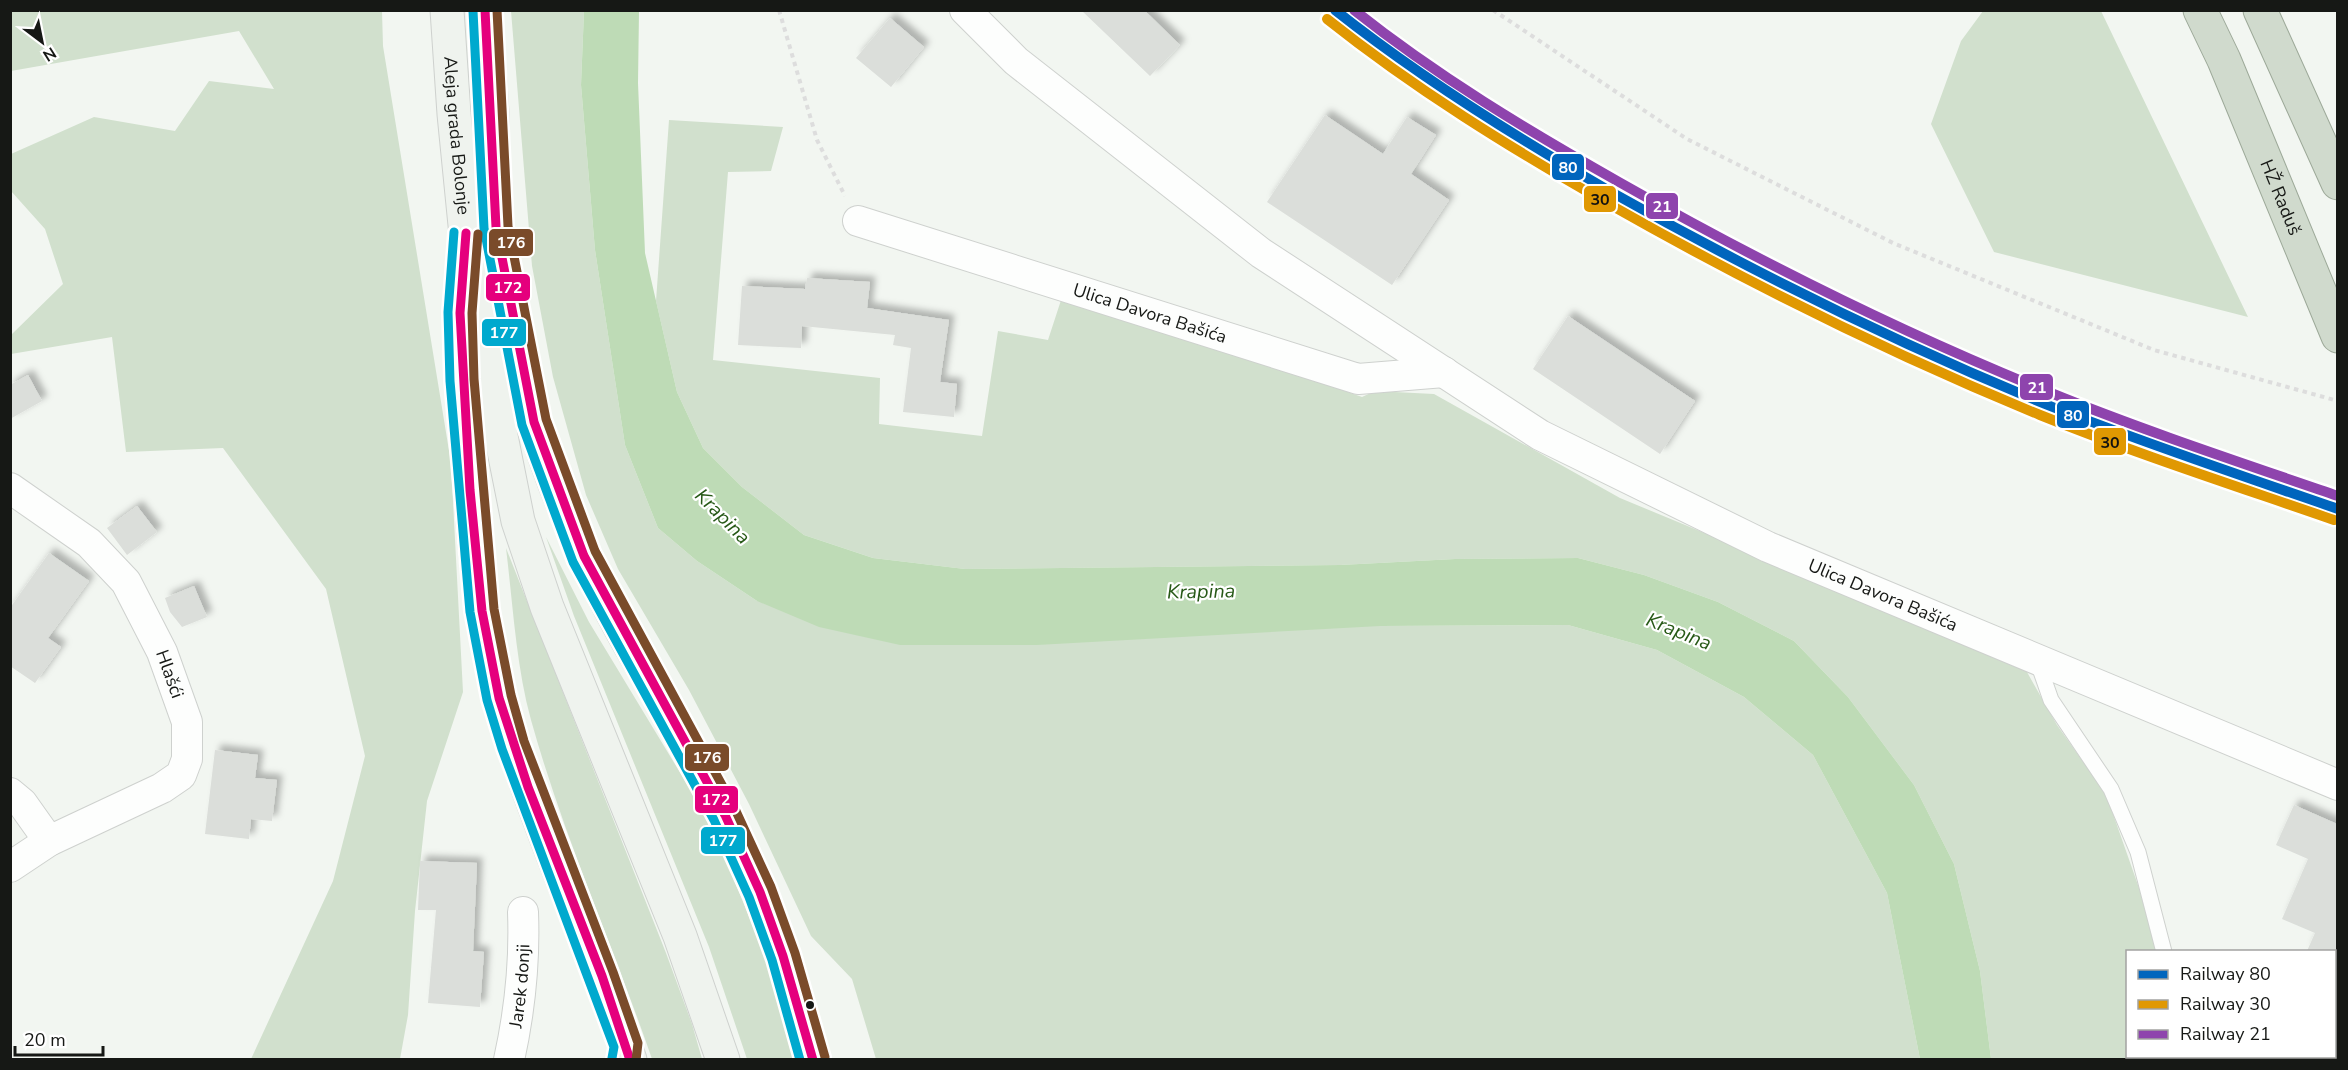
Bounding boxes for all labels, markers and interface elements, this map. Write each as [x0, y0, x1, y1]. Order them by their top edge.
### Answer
north arrow [12, 12, 72, 72]
text: N [39, 41, 60, 66]
street label: Aleja grada Bolonje [438, 56, 476, 216]
line badge: 80 [1551, 153, 1585, 181]
street label: HŽ Raduš [2254, 156, 2307, 239]
text: 80 [1558, 157, 1578, 179]
line badge: 30 [1583, 185, 1617, 213]
text: 30 [1590, 189, 1610, 211]
line badge: 21 [1645, 192, 1679, 220]
text: 21 [1652, 196, 1672, 218]
line badge: 176 [488, 228, 534, 257]
text: 176 [497, 232, 525, 254]
line badge: 172 [485, 273, 531, 302]
text: 172 [494, 277, 522, 299]
street label: Ulica Davora Bašića [1070, 278, 1230, 349]
line badge: 177 [481, 318, 527, 347]
text: 177 [490, 322, 518, 344]
line badge: 21 [2019, 373, 2054, 401]
text: 21 [2027, 377, 2047, 399]
line badge: 80 [2056, 400, 2090, 429]
text: 80 [2063, 405, 2083, 427]
line badge: 30 [2093, 427, 2127, 456]
text: 30 [2100, 432, 2120, 454]
water label: Krapina [689, 483, 756, 550]
street label: Ulica Davora Bašića [1804, 553, 1961, 637]
water label: Krapina [1167, 577, 1235, 606]
water label: Krapina [1642, 606, 1716, 657]
street label: Hlašći [150, 646, 189, 701]
line badge: 176 [684, 743, 730, 772]
text: 176 [693, 747, 721, 769]
line badge: 172 [694, 785, 739, 814]
text: 172 [702, 789, 730, 811]
line badge: 177 [700, 826, 746, 855]
text: 177 [709, 830, 737, 852]
street label: Jarek donji [503, 944, 535, 1031]
legend [2126, 950, 2336, 1058]
text: Railway 80 [2180, 962, 2271, 986]
text: Railway 30 [2180, 992, 2271, 1016]
unlabelled marker [804, 999, 816, 1011]
scale bar [15, 1019, 104, 1057]
text: Railway 21 [2180, 1022, 2271, 1046]
text: 20 m [24, 1028, 66, 1052]

